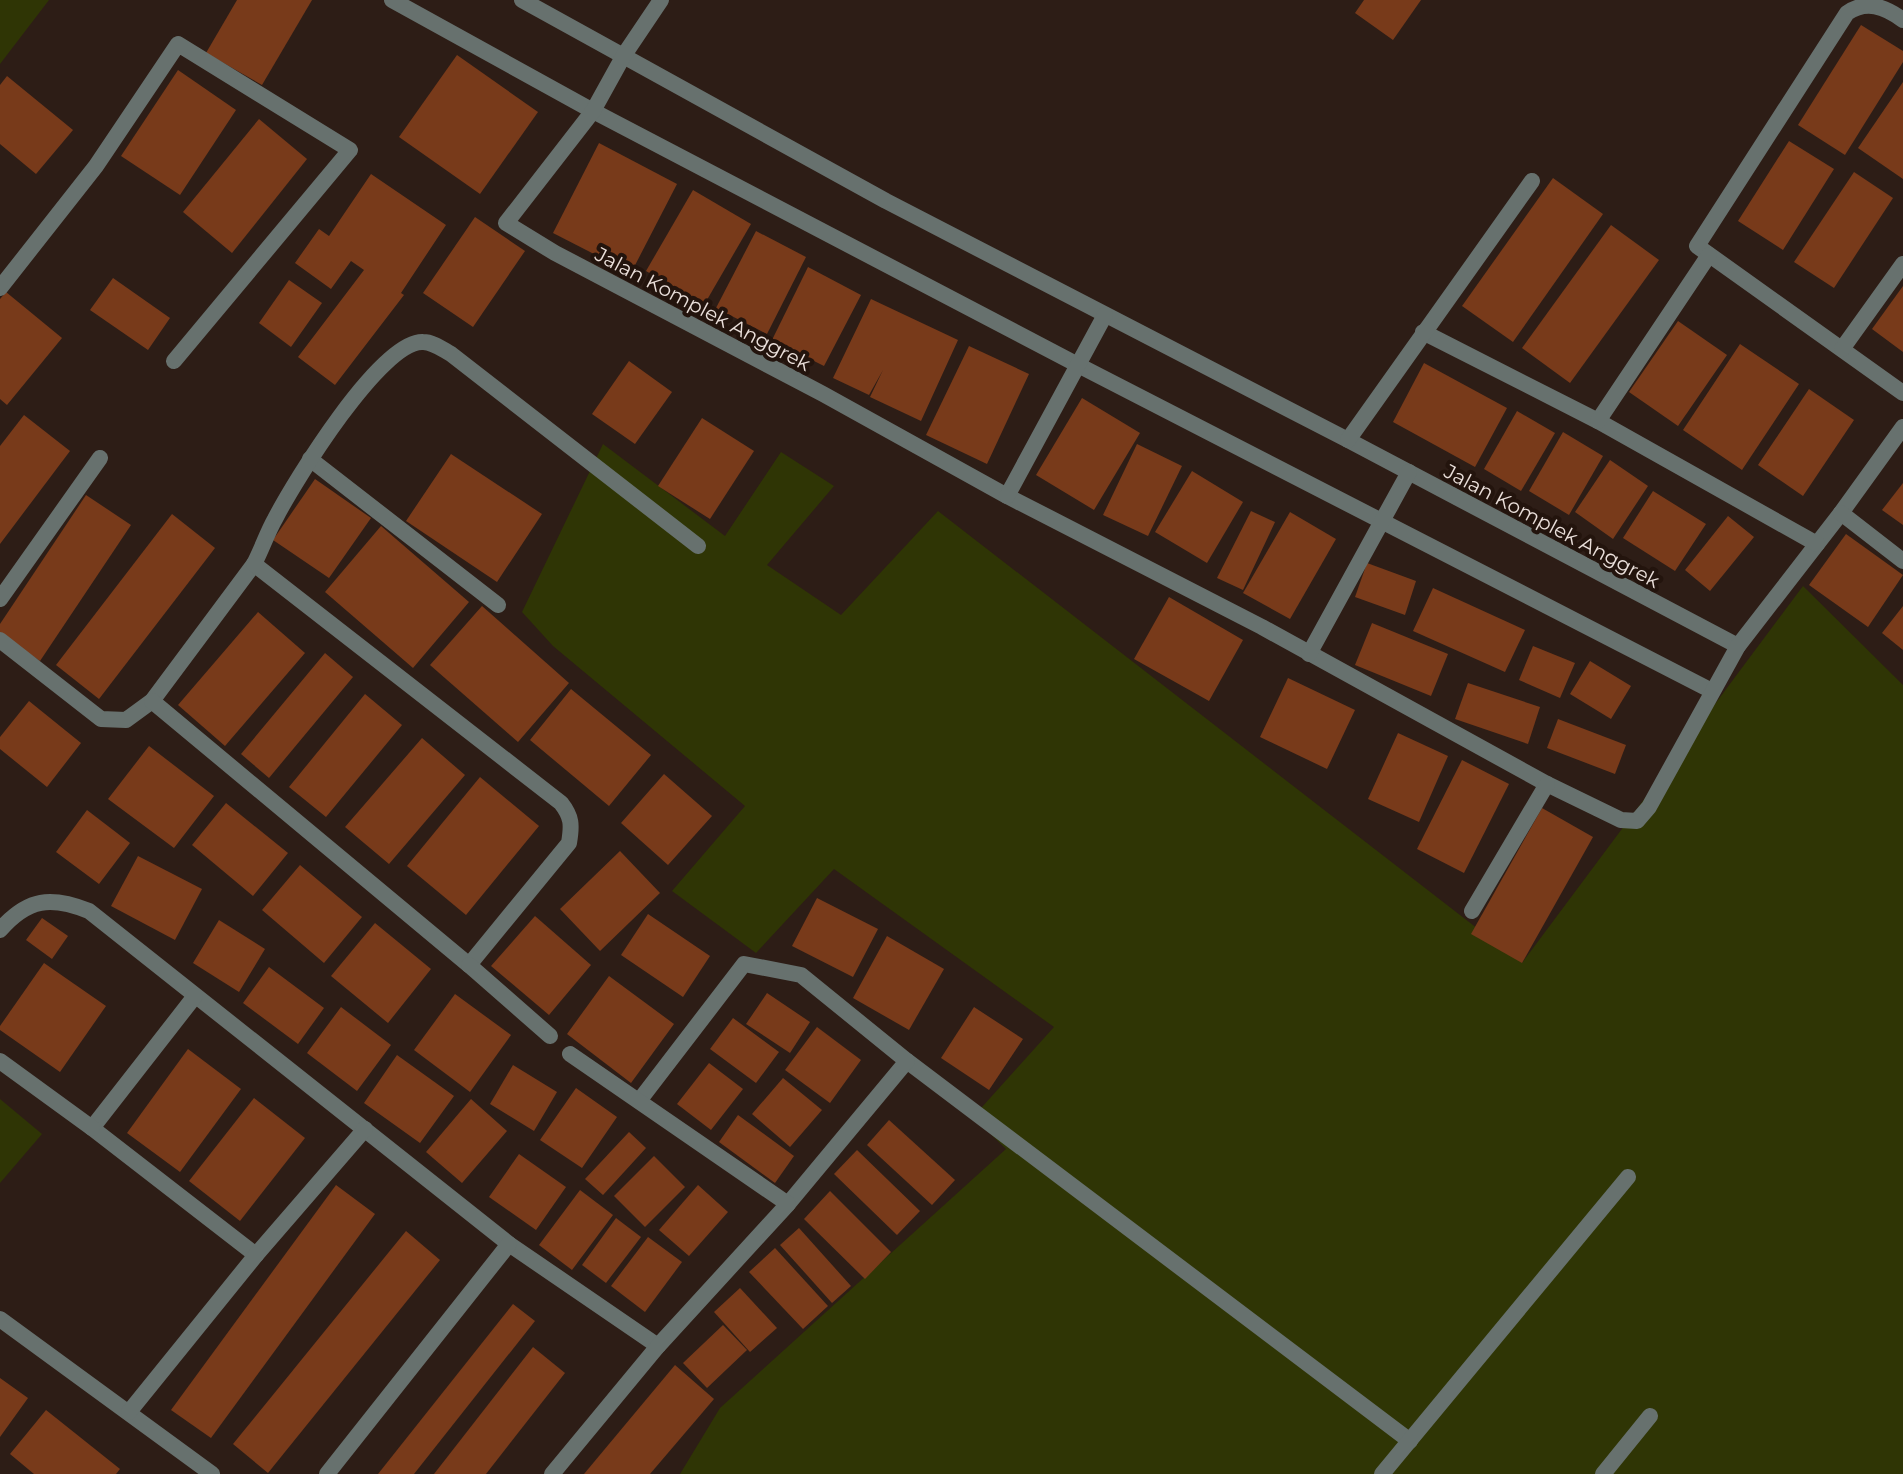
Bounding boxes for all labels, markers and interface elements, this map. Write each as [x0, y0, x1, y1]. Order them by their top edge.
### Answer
street label: Jalan Komplek Anggrek [590, 241, 815, 376]
street label: Jalan Komplek Anggrek [1439, 458, 1664, 593]

